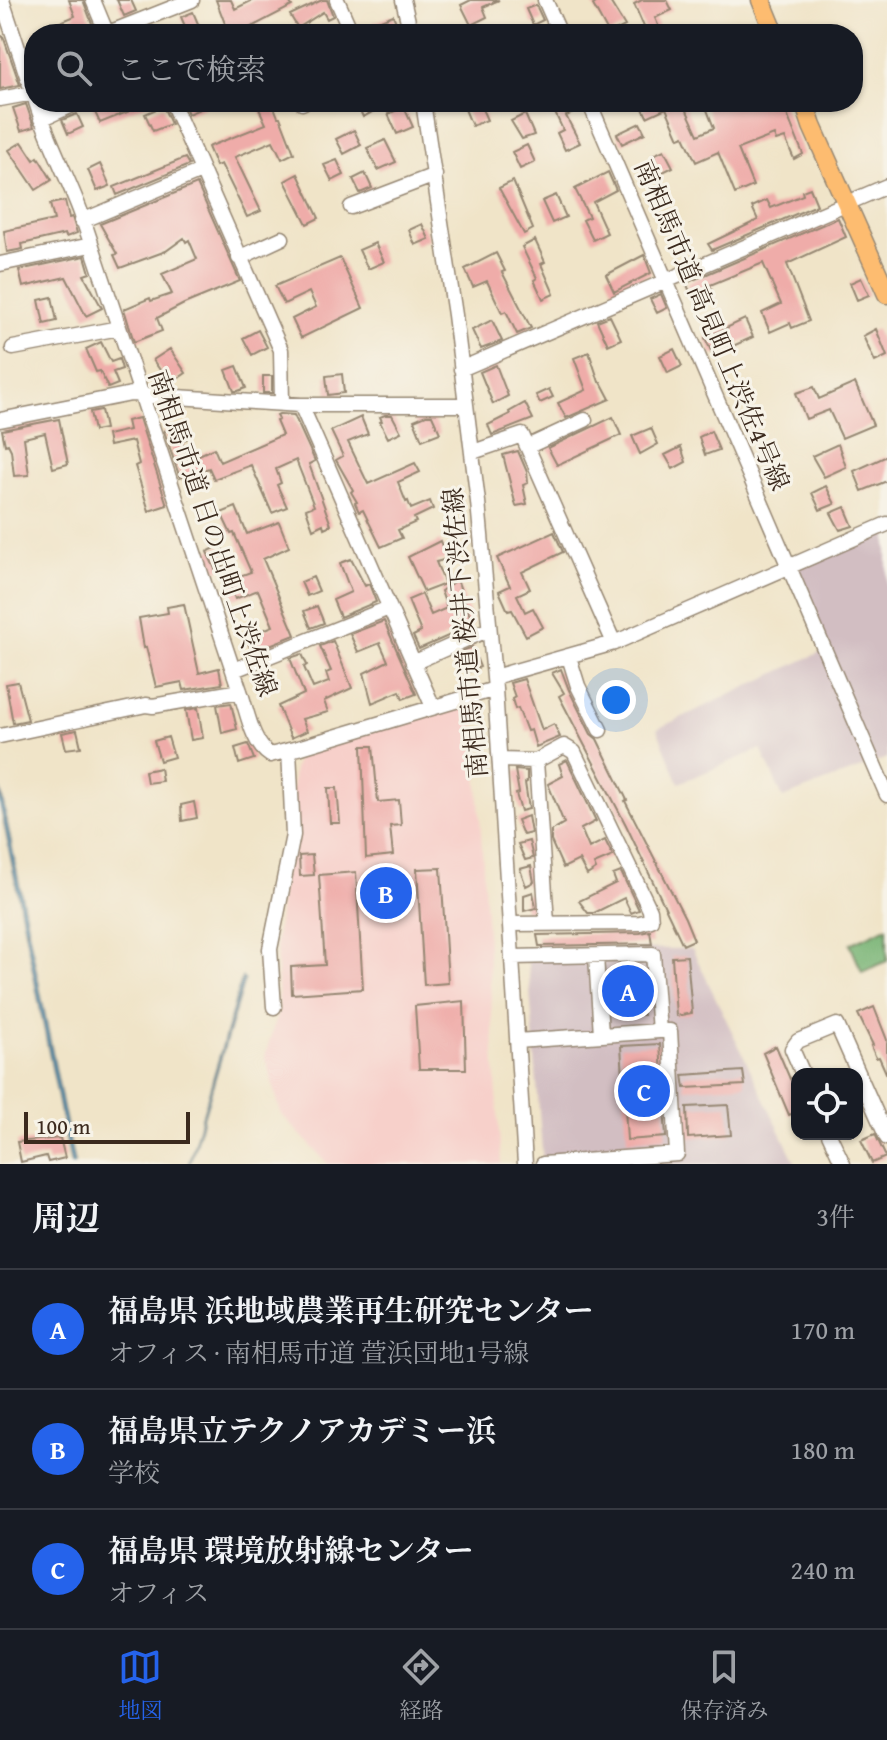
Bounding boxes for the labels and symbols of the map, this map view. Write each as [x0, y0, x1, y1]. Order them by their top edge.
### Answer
street label: 南相馬市道 高見町上渋佐4号線 [625, 153, 800, 496]
street label: 南相馬市道 日の出町上渋佐線 [139, 364, 288, 702]
street label: 南相馬市道 桜井下渋佐線 [432, 486, 497, 780]
your location [596, 680, 636, 720]
pin: B [360, 863, 412, 923]
pin: A [602, 961, 654, 1021]
pin: C [618, 1061, 670, 1121]
scale bar [24, 1108, 190, 1144]

